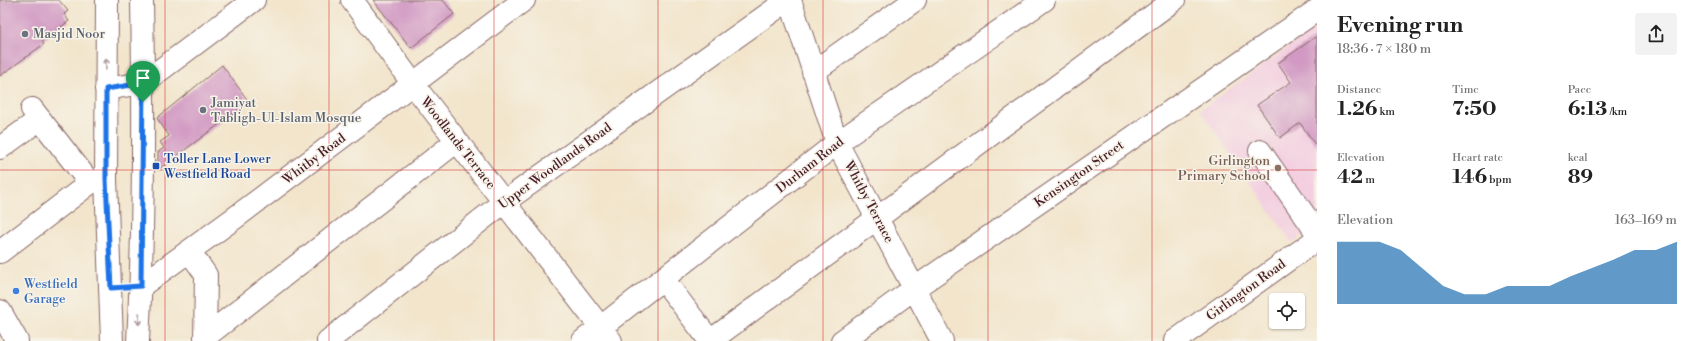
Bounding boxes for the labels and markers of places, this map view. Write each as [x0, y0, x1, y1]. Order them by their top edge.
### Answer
place label: Masjid Noor [33, 26, 106, 42]
marker: Masjid Noor [20, 29, 30, 39]
pin [126, 61, 160, 102]
place label: Jamiyat Tabligh-Ul-Islam Mosque [210, 95, 362, 126]
marker: Jamiyat Tabligh-Ul-Islam Mosque [198, 105, 208, 115]
place label: Toller Lane Lower Westfield Road [163, 151, 271, 182]
place label: Girlington Primary School [1178, 153, 1270, 184]
marker: Toller Lane Lower Westfield Road [151, 161, 161, 171]
marker: Girlington Primary School [1273, 163, 1283, 173]
place label: Westfield Garage [23, 276, 78, 307]
marker: Westfield Garage [11, 286, 21, 296]

